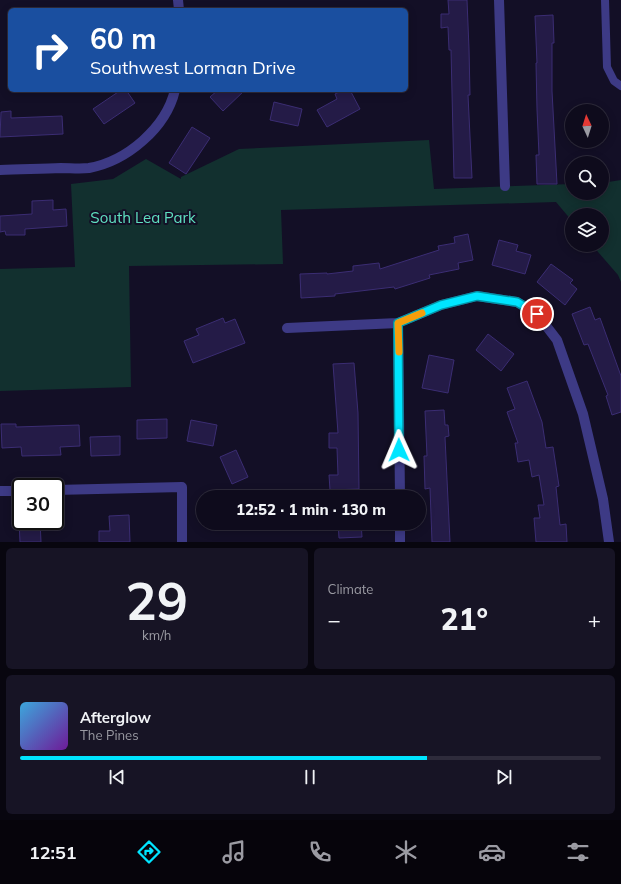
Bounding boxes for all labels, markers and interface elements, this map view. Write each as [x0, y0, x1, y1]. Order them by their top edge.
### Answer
text: 60 m [90, 21, 156, 56]
icon: right [24, 24, 76, 76]
text: Southwest Lorman Drive [90, 56, 296, 79]
north arrow [565, 104, 609, 148]
map controls [565, 104, 609, 252]
button: search [565, 156, 609, 200]
park label: South Lea Park [90, 208, 196, 227]
button: layers [565, 208, 609, 252]
pin [520, 297, 554, 331]
icon: arrive [526, 303, 548, 325]
position arrow [378, 429, 420, 471]
speed limit sign: 30 [12, 478, 64, 530]
text: 12:52 · 1 min · 130 m [236, 500, 386, 519]
text: 29 [126, 568, 188, 633]
text: Climate [328, 581, 373, 597]
text: 21° [440, 600, 488, 638]
text: − [328, 606, 341, 634]
text: + [588, 606, 601, 634]
text: km/h [142, 627, 171, 643]
text: Afterglow [80, 708, 151, 727]
text: The Pines [80, 727, 139, 743]
icon: previous [106, 766, 128, 788]
icon: pause [299, 766, 321, 788]
icon: next [493, 766, 515, 788]
icon: directions [135, 838, 163, 866]
icon: music [220, 838, 248, 866]
icon: phone [306, 838, 334, 866]
icon: climate [392, 838, 420, 866]
icon: car [478, 838, 506, 866]
icon: filters [564, 838, 592, 866]
text: 12:51 [29, 841, 77, 864]

